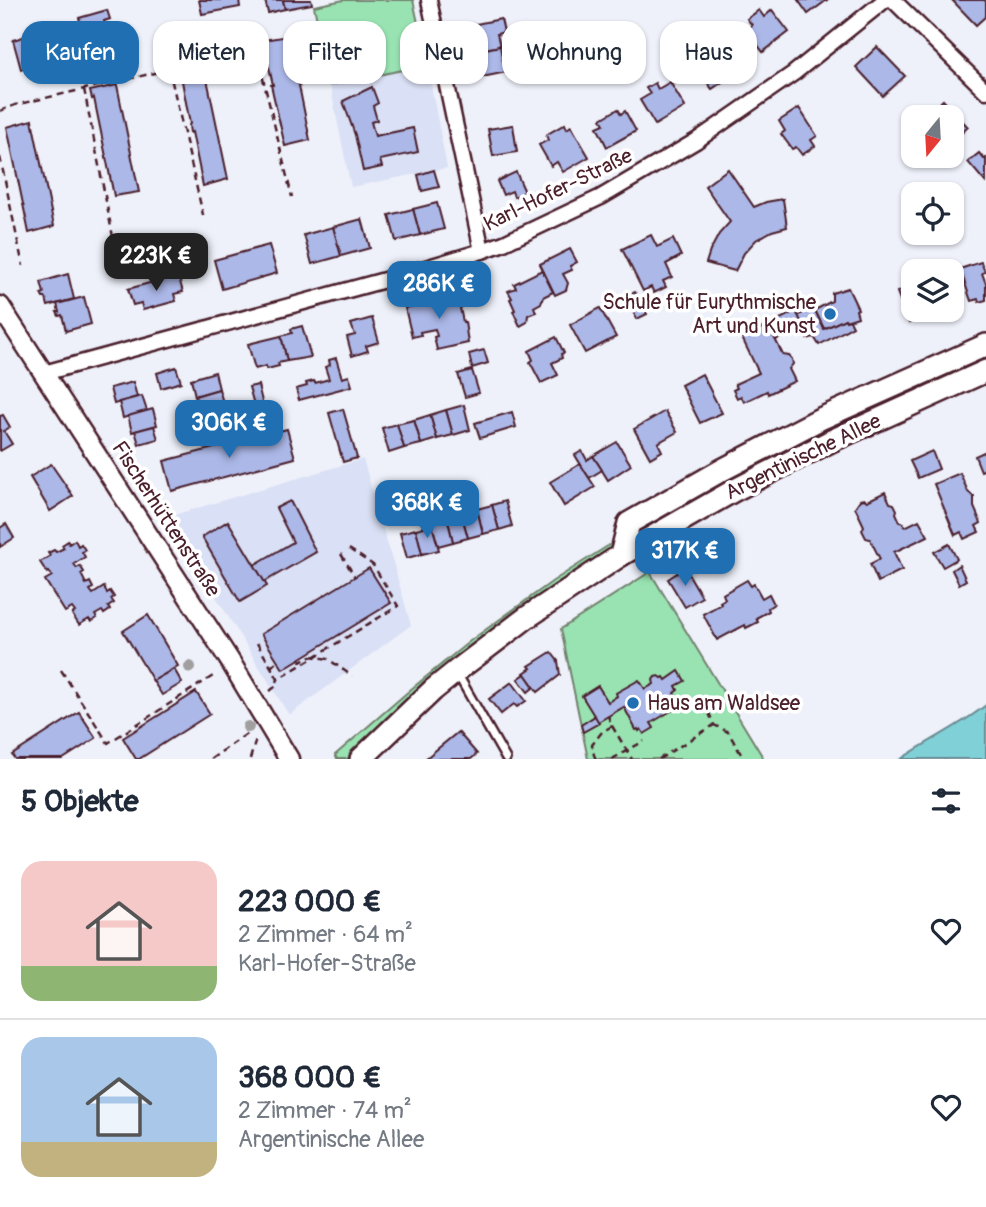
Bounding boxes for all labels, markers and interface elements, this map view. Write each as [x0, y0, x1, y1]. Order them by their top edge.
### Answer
chip: Kaufen [21, 21, 139, 84]
chip: Mieten [153, 21, 269, 84]
chip: Filter [283, 21, 386, 84]
chip: Neu [400, 21, 488, 84]
chip: Wohnung [502, 21, 646, 84]
chip: Haus [660, 21, 757, 84]
north arrow [901, 105, 964, 168]
map controls [901, 105, 964, 322]
street label: Karl-Hofer-Straße [479, 142, 637, 238]
button: locate [901, 182, 964, 245]
pin: 223K € [99, 233, 213, 293]
text: 223K € [120, 241, 192, 270]
button: layers [901, 259, 964, 322]
pin: 286K € [382, 262, 496, 321]
text: 286K € [403, 269, 475, 298]
place label: Schule für Eurythmische Art und Kunst [602, 289, 817, 340]
marker: Schule für Eurythmische Art und Kunst [822, 306, 838, 322]
pin: 306K € [172, 400, 286, 460]
street label: Argentinische Allee [721, 407, 886, 506]
text: 306K € [191, 408, 267, 437]
street label: Fischerhüttenstraße [106, 436, 227, 602]
pin: 368K € [370, 480, 484, 540]
text: 368K € [391, 488, 463, 517]
pin: 317K € [628, 528, 742, 588]
text: 317K € [651, 536, 719, 565]
place label: Haus am Waldsee [647, 690, 801, 717]
marker: Haus am Waldsee [625, 695, 641, 711]
icon: filters [927, 782, 965, 820]
text: 5 Objekte [21, 783, 139, 820]
text: 223 000 € [238, 883, 382, 920]
icon: home [77, 889, 161, 973]
icon: heart [927, 912, 965, 950]
text: 2 Zimmer · 64 m² [238, 920, 413, 949]
text: Karl-Hofer-Straße [238, 949, 416, 978]
text: 368 000 € [238, 1059, 382, 1096]
icon: home [77, 1065, 161, 1149]
icon: heart [927, 1088, 965, 1126]
text: 2 Zimmer · 74 m² [238, 1096, 412, 1125]
text: Argentinische Allee [238, 1125, 424, 1154]

